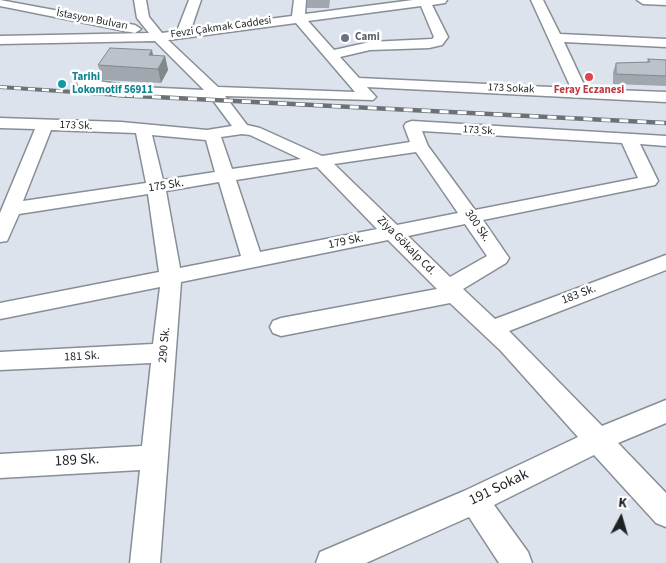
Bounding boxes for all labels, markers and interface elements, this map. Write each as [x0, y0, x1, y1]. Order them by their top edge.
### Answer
street label: İstasyon Bulvarı [55, 7, 129, 33]
street label: Fevzi Çakmak Caddesi [170, 14, 272, 42]
place label: Cami [355, 31, 380, 45]
marker: Cami [339, 32, 351, 44]
place label: Tarihi Lokomotif 56911 [72, 71, 153, 97]
marker: Feray Eczanesi [583, 71, 595, 83]
marker: Tarihi Lokomotif 56911 [56, 78, 68, 90]
street label: 173 Sokak [487, 81, 535, 97]
place label: Feray Eczanesi [554, 84, 624, 98]
street label: 173 Sk. [59, 119, 93, 133]
street label: 173 Sk. [462, 123, 496, 139]
street label: 175 Sk. [147, 176, 185, 196]
street label: 300 Sk. [461, 207, 493, 245]
street label: Ziya Gökalp Cd. [373, 213, 439, 279]
street label: 179 Sk. [327, 231, 365, 253]
street label: 183 Sk. [560, 282, 598, 308]
street label: 290 Sk. [156, 327, 174, 363]
street label: 181 Sk. [64, 349, 100, 365]
street label: 189 Sk. [54, 451, 100, 471]
street label: 191 Sokak [466, 466, 532, 510]
north arrow [596, 493, 646, 543]
text: K [617, 493, 628, 513]

